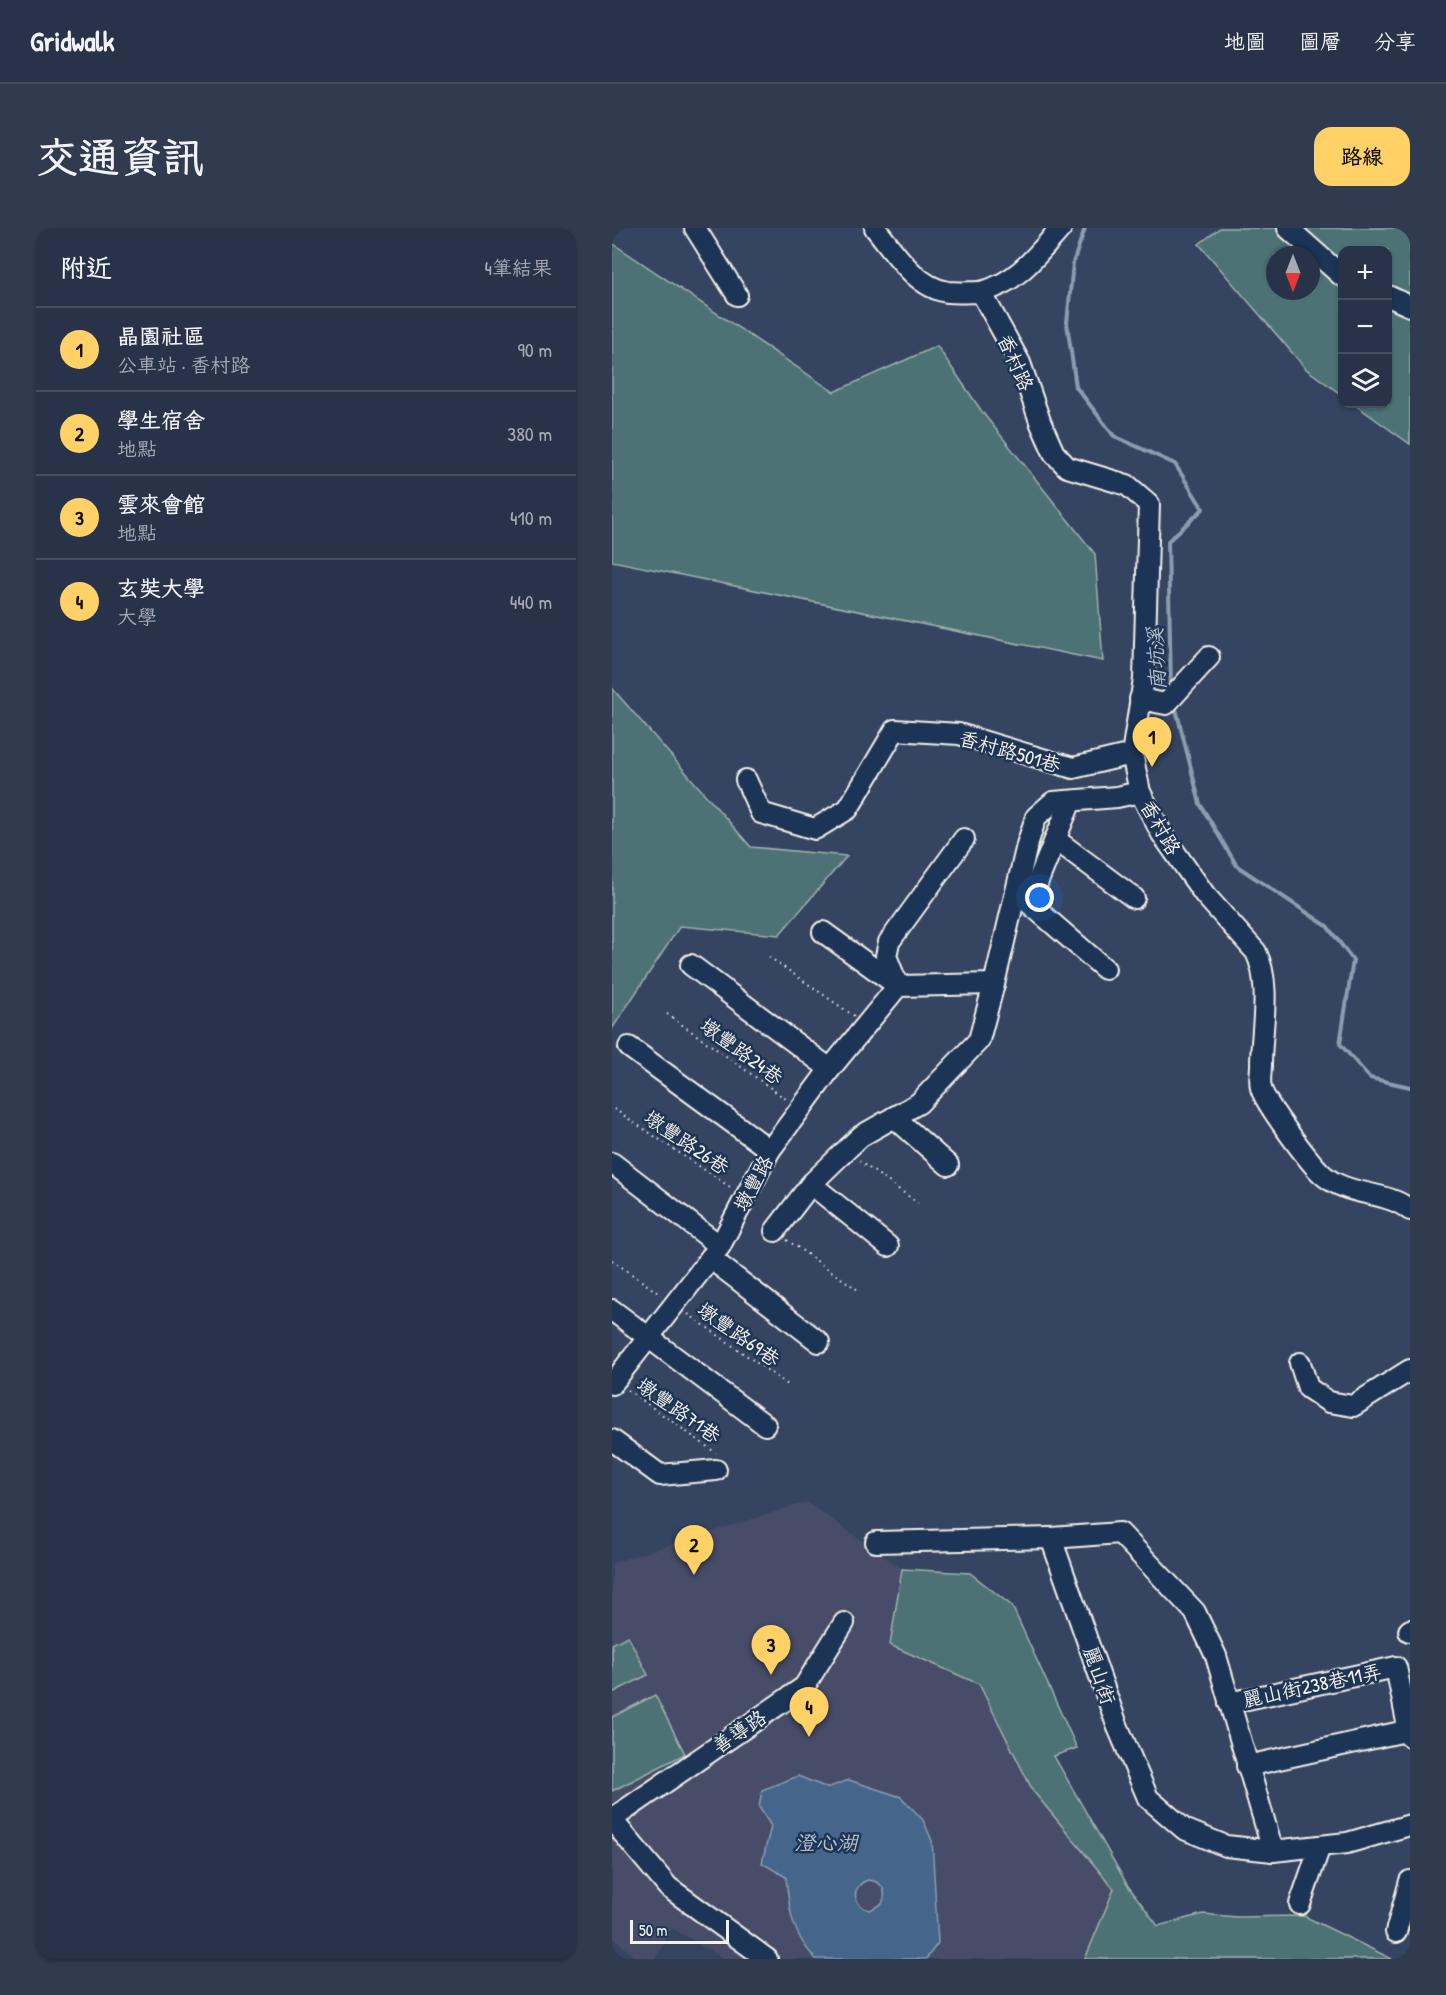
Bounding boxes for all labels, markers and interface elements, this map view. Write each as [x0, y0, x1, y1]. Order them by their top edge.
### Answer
text: Gridwalk [30, 22, 114, 60]
text: 地圖 [1224, 27, 1266, 56]
text: 圖層 [1299, 27, 1341, 56]
text: 分享 [1374, 27, 1416, 56]
button: 路線 [1314, 127, 1410, 186]
text: 交通資訊 [36, 128, 204, 185]
north arrow [1266, 246, 1320, 300]
map controls [1338, 246, 1392, 408]
button: + [1338, 246, 1392, 300]
text: 附近 [60, 250, 112, 285]
text: 4筆結果 [485, 254, 552, 281]
button: − [1338, 300, 1392, 354]
text: 晶園社區 [117, 321, 205, 351]
street label: 香村路 [991, 329, 1041, 396]
text: 1 [76, 336, 83, 363]
text: 90 m [518, 336, 552, 363]
text: 公車站 · 香村路 [117, 351, 250, 378]
button: layers [1338, 354, 1392, 408]
text: 學生宿舍 [117, 405, 205, 435]
text: 2 [75, 420, 84, 447]
text: 380 m [507, 420, 552, 447]
text: 地點 [117, 435, 157, 462]
text: 雲來會館 [117, 489, 205, 519]
text: 3 [75, 504, 84, 531]
text: 410 m [510, 504, 552, 531]
text: 地點 [117, 519, 157, 546]
text: 玄奘大學 [117, 573, 205, 603]
text: 4 [76, 588, 83, 615]
text: 440 m [510, 588, 552, 615]
text: 大學 [117, 603, 157, 630]
water label: 南坑溪 [1140, 626, 1172, 691]
pin: 1 [1132, 718, 1172, 767]
street label: 香村路501巷 [956, 724, 1065, 779]
street label: 香村路 [1134, 794, 1188, 861]
your location [1025, 883, 1054, 912]
street label: 墩豐路24巷 [695, 1012, 790, 1091]
street label: 墩豐路26巷 [639, 1104, 736, 1181]
street label: 墩豐路 [727, 1149, 779, 1216]
street label: 墩豐路69巷 [692, 1296, 787, 1373]
street label: 墩豐路71巷 [631, 1371, 727, 1449]
pin: 2 [674, 1526, 713, 1575]
pin: 3 [752, 1626, 790, 1675]
street label: 麗山街 [1077, 1642, 1123, 1708]
street label: 麗山街238巷11弄 [1240, 1657, 1384, 1713]
pin: 4 [790, 1688, 828, 1737]
street label: 善導路 [707, 1702, 772, 1759]
water label: 澄心湖 [795, 1828, 859, 1857]
scale bar [630, 1917, 729, 1944]
text: 50 m [639, 1919, 668, 1941]

